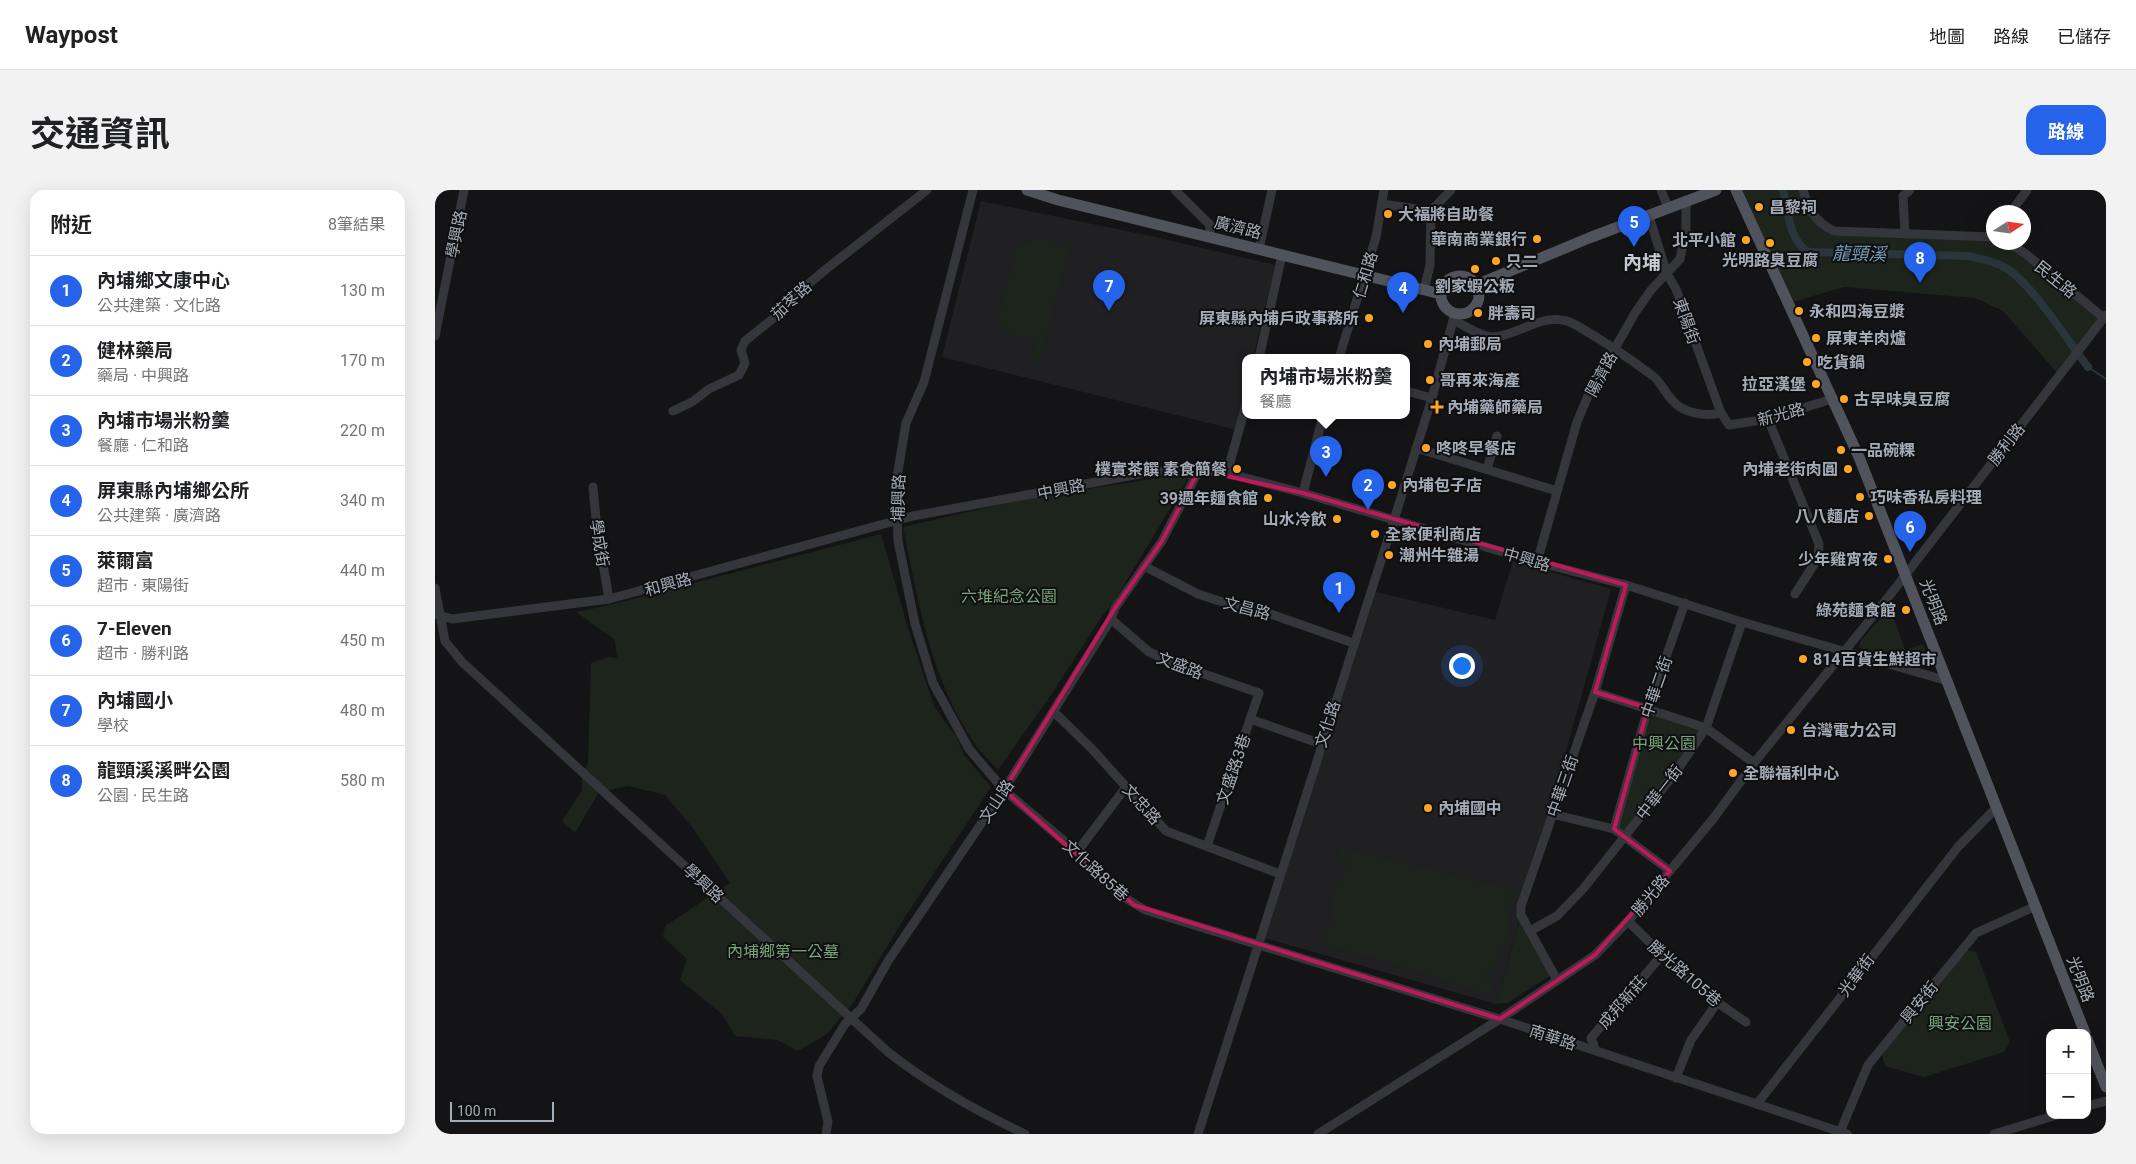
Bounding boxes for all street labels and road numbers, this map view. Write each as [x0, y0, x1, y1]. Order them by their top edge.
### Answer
street label: 學興路 [443, 209, 470, 259]
street label: 廣濟路 [1212, 212, 1263, 243]
street label: 仁和路 [1349, 249, 1382, 301]
street label: 民生路 [2031, 257, 2080, 302]
street label: 茄苳路 [767, 277, 815, 324]
street label: 東陽街 [1669, 295, 1704, 347]
street label: 陽濟路 [1582, 349, 1621, 400]
street label: 新光路 [1755, 399, 1807, 430]
street label: 勝利路 [1984, 420, 2029, 469]
street label: 埔興路 [888, 474, 909, 522]
street label: 中興路 [1036, 476, 1086, 503]
street label: 學成街 [586, 518, 613, 568]
street label: 中興路 [1501, 544, 1553, 575]
street label: 和興路 [642, 569, 694, 600]
street label: 光明路 [1916, 576, 1951, 628]
street label: 文昌路 [1221, 593, 1273, 624]
street label: 文盛路 [1154, 648, 1206, 683]
street label: 中華二街 [1637, 654, 1676, 721]
street label: 文化路 [1311, 698, 1344, 750]
street label: 文盛路3巷 [1213, 732, 1254, 807]
street label: 中華三街 [1543, 753, 1582, 820]
street label: 中華一街 [1632, 761, 1687, 823]
street label: 文山路 [975, 776, 1018, 826]
street label: 文忠路 [1119, 780, 1165, 829]
street label: 文化路85巷 [1059, 836, 1132, 905]
street label: 學興路 [680, 860, 728, 907]
street label: 勝光路 [1628, 871, 1673, 920]
street label: 勝光路105巷 [1644, 936, 1725, 1010]
street label: 光華街 [1834, 950, 1878, 1000]
street label: 光明路 [2063, 953, 2098, 1005]
street label: 成邦新莊 [1594, 972, 1651, 1033]
street label: 興安街 [1897, 978, 1942, 1027]
street label: 南華路 [1527, 1021, 1579, 1054]

